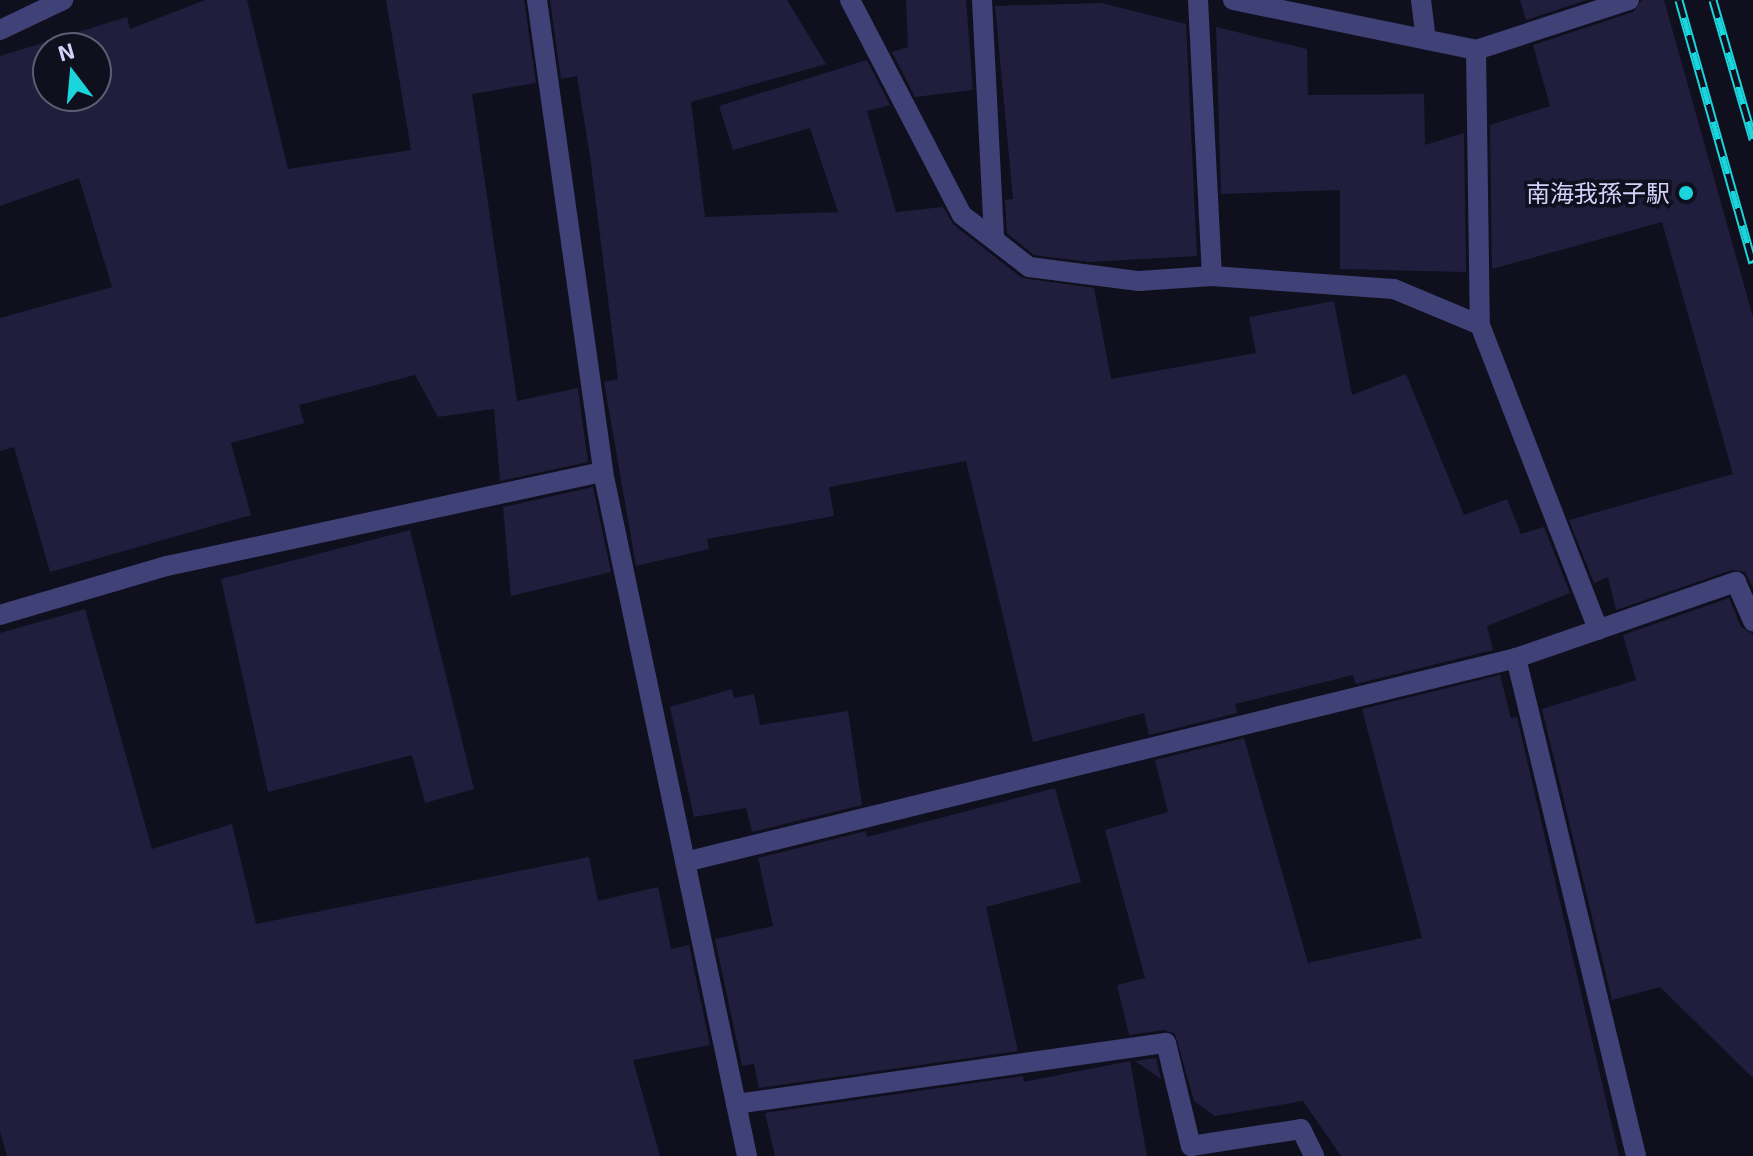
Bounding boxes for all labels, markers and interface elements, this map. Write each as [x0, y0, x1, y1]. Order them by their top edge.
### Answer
north arrow [32, 32, 112, 112]
text: N [55, 36, 77, 66]
place label: 南海我孫子駅 [1526, 179, 1670, 207]
marker: 南海我孫子駅 [1677, 184, 1695, 202]

